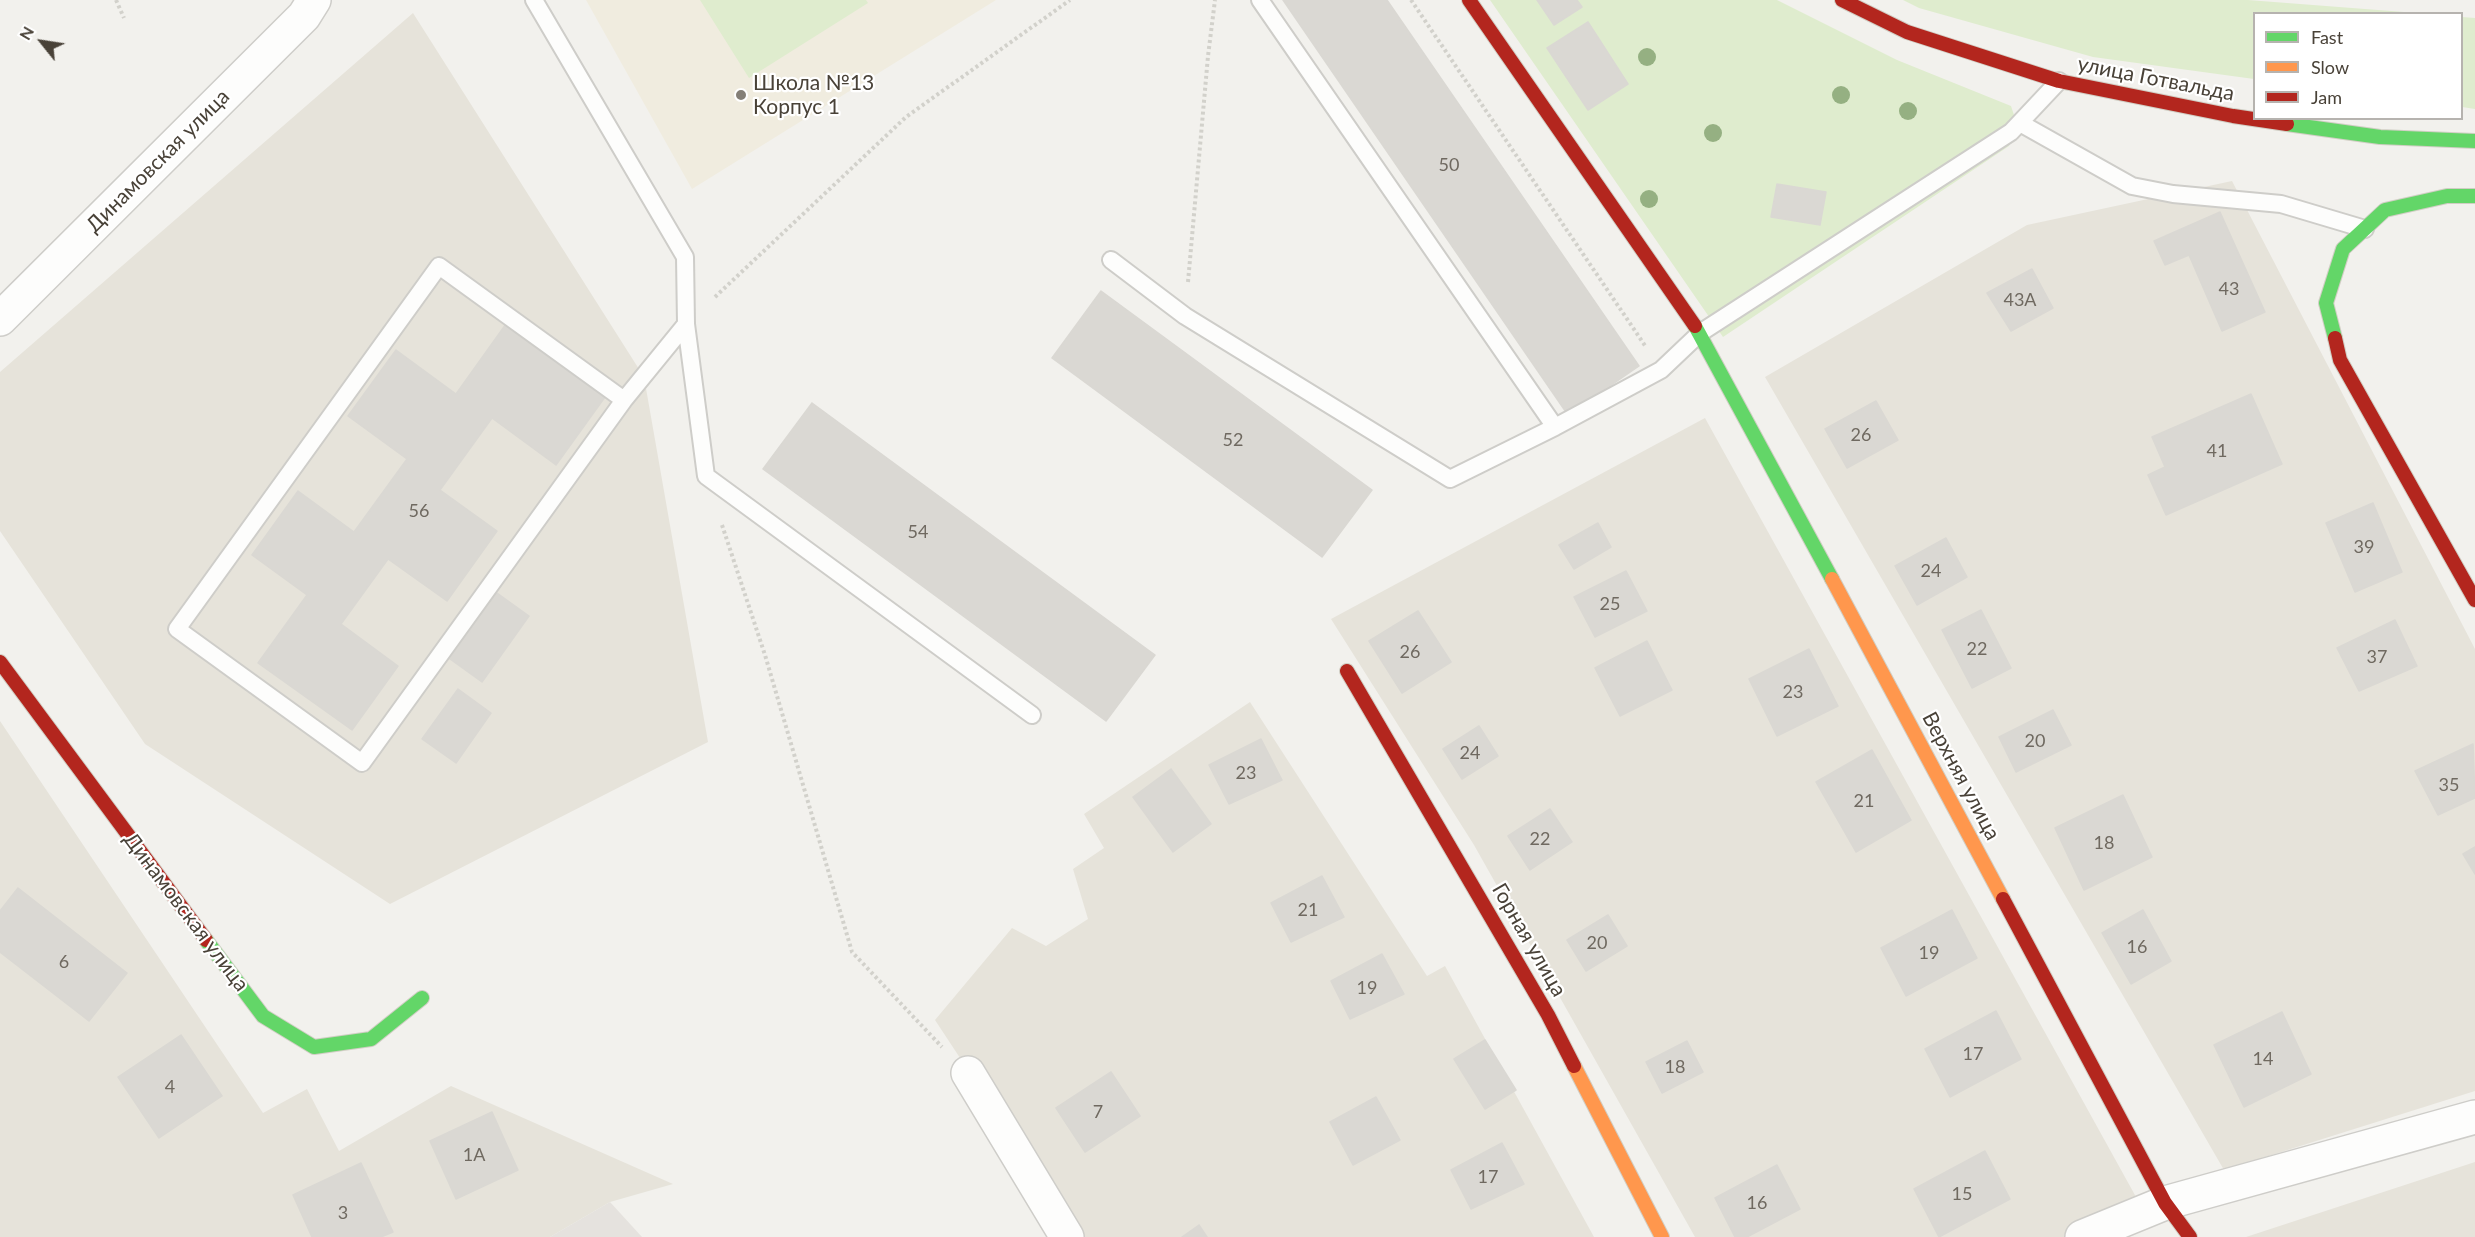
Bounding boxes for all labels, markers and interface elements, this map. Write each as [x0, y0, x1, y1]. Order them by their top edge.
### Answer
north arrow [12, 12, 72, 72]
legend [2253, 12, 2463, 120]
text: N [15, 23, 37, 43]
text: Fast [2311, 26, 2343, 48]
street label: улица Готвальда [2075, 51, 2237, 107]
text: Slow [2311, 56, 2349, 78]
place label: Школа №13 Корпус 1 [753, 70, 874, 120]
street label: Динамовская улица [81, 84, 235, 238]
text: Jam [2311, 86, 2342, 108]
marker: Школа №13 Корпус 1 [734, 88, 748, 102]
house number: 50 [1439, 154, 1459, 176]
house number: 43 [2219, 278, 2239, 300]
house number: 43А [2003, 289, 2037, 311]
house number: 26 [1851, 424, 1871, 446]
house number: 52 [1223, 429, 1243, 451]
house number: 41 [2207, 440, 2227, 462]
house number: 56 [409, 500, 429, 522]
house number: 54 [908, 521, 928, 543]
house number: 39 [2354, 536, 2374, 558]
house number: 24 [1921, 560, 1941, 582]
house number: 25 [1600, 593, 1620, 615]
house number: 22 [1967, 638, 1987, 660]
house number: 26 [1400, 641, 1420, 663]
house number: 37 [2367, 646, 2387, 668]
house number: 23 [1783, 681, 1803, 703]
street label: Верхняя улица [1917, 708, 2005, 844]
house number: 20 [2025, 730, 2045, 752]
house number: 24 [1460, 742, 1480, 764]
house number: 23 [1236, 762, 1256, 784]
house number: 35 [2439, 774, 2459, 796]
house number: 21 [1854, 790, 1874, 812]
street label: Динамовская улица [118, 828, 254, 996]
house number: 22 [1530, 828, 1550, 850]
house number: 18 [2094, 832, 2114, 854]
street label: Горная улица [1486, 879, 1572, 1001]
house number: 21 [1298, 899, 1318, 921]
house number: 20 [1587, 932, 1607, 954]
house number: 16 [2127, 936, 2147, 958]
house number: 19 [1919, 942, 1939, 964]
house number: 6 [59, 951, 69, 973]
house number: 19 [1357, 977, 1377, 999]
house number: 17 [1963, 1043, 1983, 1065]
house number: 14 [2253, 1048, 2273, 1070]
house number: 18 [1665, 1056, 1685, 1078]
house number: 4 [165, 1076, 175, 1098]
house number: 7 [1093, 1101, 1103, 1123]
house number: 1А [463, 1144, 485, 1166]
house number: 17 [1478, 1166, 1498, 1188]
house number: 15 [1952, 1183, 1972, 1205]
house number: 16 [1747, 1192, 1767, 1214]
house number: 3 [338, 1202, 348, 1224]

